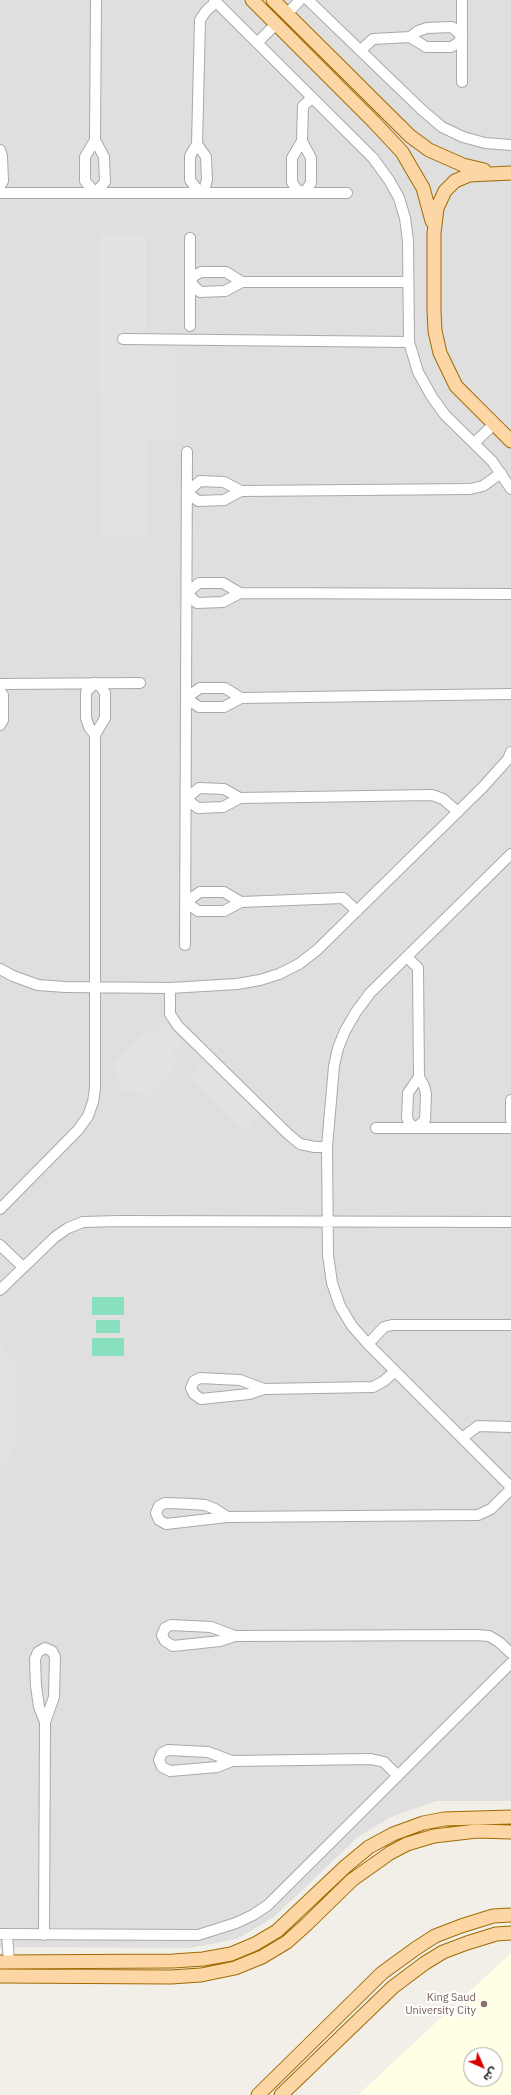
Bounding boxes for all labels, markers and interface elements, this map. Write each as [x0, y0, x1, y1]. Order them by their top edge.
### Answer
place label: King Saud University City [405, 1991, 476, 2017]
marker: King Saud University City [479, 1999, 489, 2009]
north arrow [463, 2047, 503, 2087]
text: ش [481, 2064, 501, 2085]

